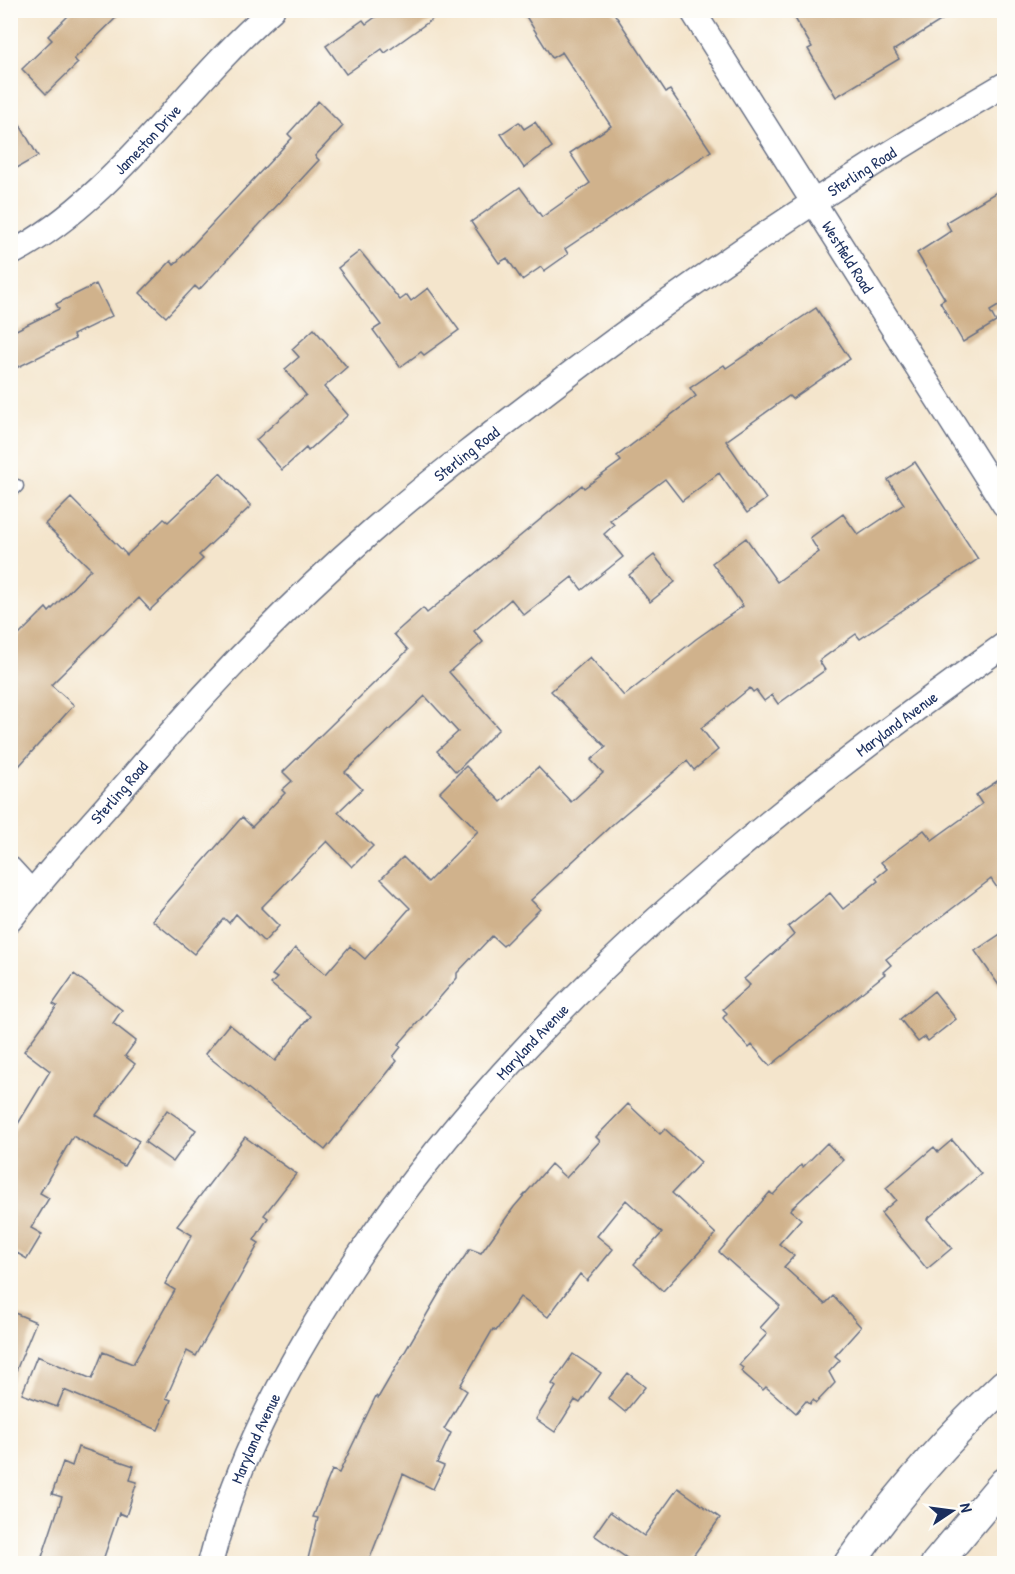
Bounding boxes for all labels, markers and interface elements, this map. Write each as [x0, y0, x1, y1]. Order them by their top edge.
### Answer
street label: Jameston Drive [109, 99, 186, 179]
street label: Sterling Road [823, 141, 900, 201]
street label: Westfield Road [817, 217, 879, 297]
street label: Sterling Road [429, 421, 504, 486]
street label: Maryland Avenue [851, 685, 942, 762]
street label: Sterling Road [85, 756, 153, 829]
street label: Maryland Avenue [491, 998, 574, 1084]
street label: Maryland Avenue [226, 1389, 286, 1487]
north arrow [922, 1481, 982, 1541]
text: N [955, 1501, 978, 1515]

